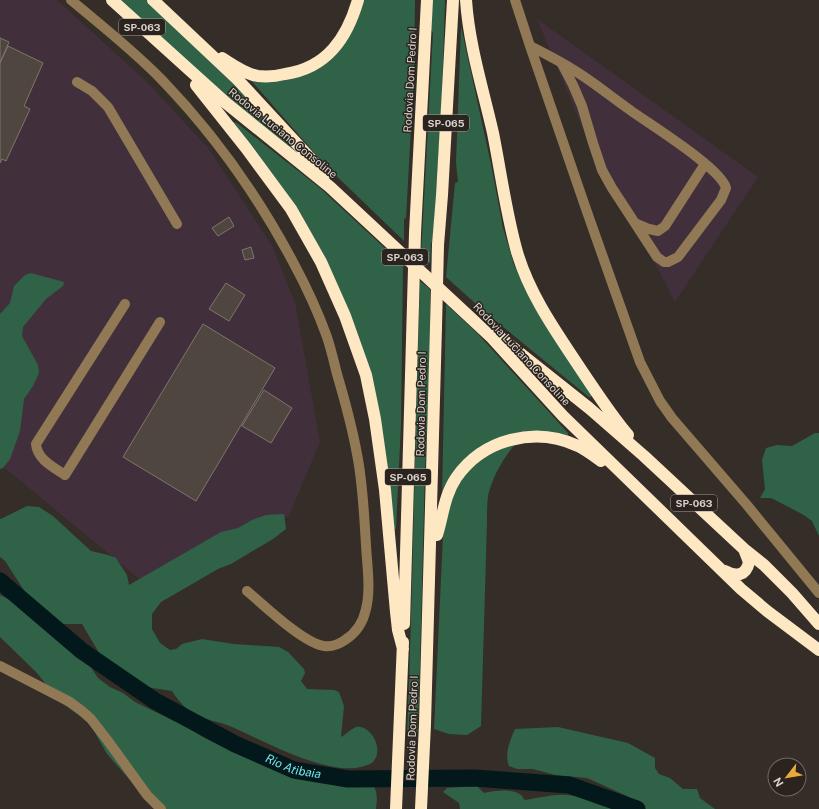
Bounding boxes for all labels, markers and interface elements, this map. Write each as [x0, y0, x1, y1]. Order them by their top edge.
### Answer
road number: SP-063 [119, 19, 165, 35]
street label: Rodovia Dom Pedro I [401, 27, 419, 133]
street label: Rodovia Luciano Consoline [226, 85, 340, 181]
road number: SP-065 [423, 115, 469, 131]
road number: SP-063 [382, 249, 428, 265]
street label: Rodovia Luciano Consoline [471, 300, 573, 408]
street label: Rodovia Dom Pedro I [414, 351, 428, 457]
road number: SP-065 [385, 469, 431, 485]
road number: SP-063 [671, 495, 717, 511]
street label: Rodovia Dom Pedro I [404, 675, 420, 781]
water label: Rio Atibaia [263, 751, 322, 781]
north arrow [767, 757, 807, 797]
text: N [771, 775, 786, 789]

